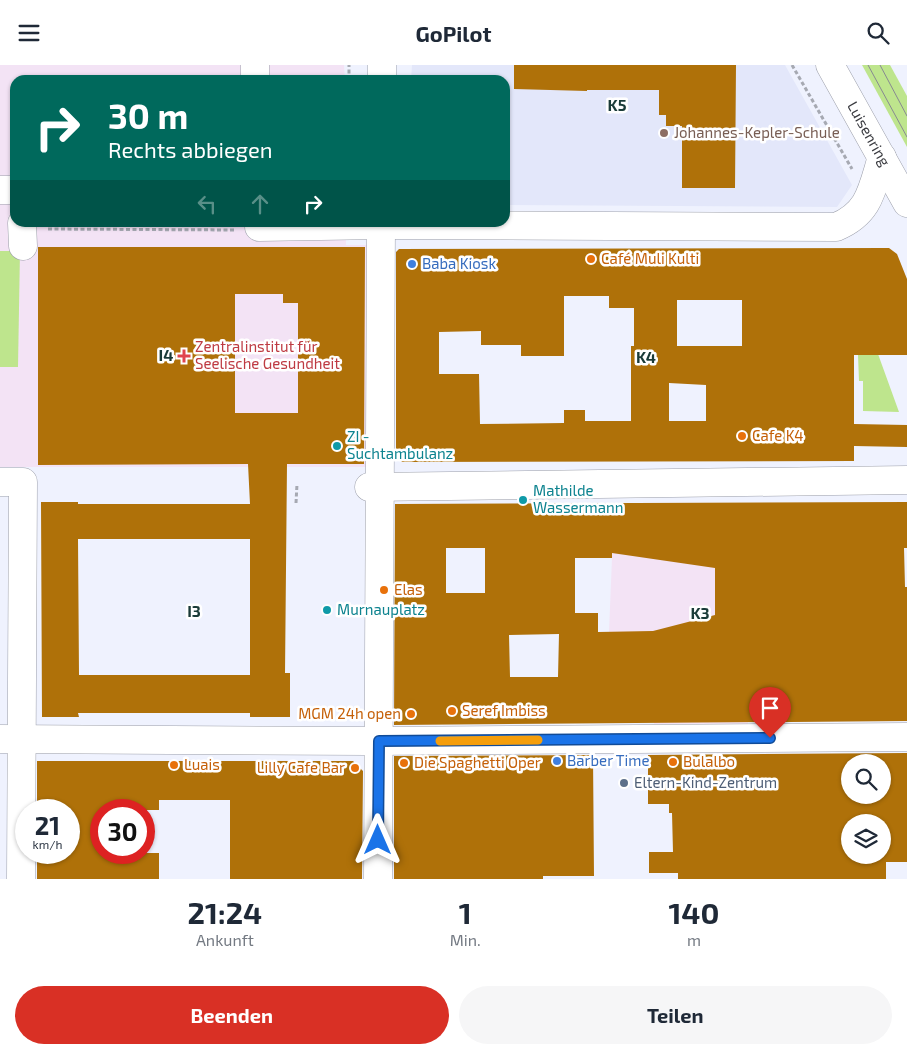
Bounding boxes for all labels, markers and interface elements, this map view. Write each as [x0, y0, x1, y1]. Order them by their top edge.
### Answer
icon: menu [15, 19, 43, 47]
icon: search [864, 19, 892, 47]
text: GoPilot [415, 20, 492, 46]
text: 30 m [108, 94, 188, 136]
icon: right [25, 95, 90, 160]
district label: K5 [608, 95, 627, 114]
street label: Luisenring [844, 98, 895, 170]
place label: Johannes-Kepler-Schule [674, 123, 840, 141]
marker: Johannes-Kepler-Schule [658, 127, 670, 139]
text: Rechts abbiegen [108, 136, 273, 162]
icon: left [193, 190, 221, 218]
icon: ahead [246, 190, 274, 218]
icon: right [299, 190, 327, 218]
place label: Café Muli Kulti [601, 249, 699, 267]
marker: Café Muli Kulti [585, 253, 597, 265]
place label: Baba Kiosk [422, 254, 496, 272]
marker: Baba Kiosk [406, 258, 418, 270]
place label: Zentralinstitut für Seelische Gesundheit [195, 337, 340, 372]
district label: I4 [159, 345, 173, 364]
district label: K4 [636, 347, 656, 366]
marker: Zentralinstitut für Seelische Gesundheit [177, 349, 191, 363]
place label: Cafe K4 [752, 426, 803, 444]
place label: ZI - Suchtambulanz [347, 427, 453, 462]
marker: Cafe K4 [736, 430, 748, 442]
marker: ZI - Suchtambulanz [331, 440, 343, 452]
place label: Mathilde Wassermann [533, 481, 623, 516]
marker: Mathilde Wassermann [517, 494, 529, 506]
place label: Elas [394, 580, 423, 598]
marker: Elas [378, 584, 390, 596]
place label: Murnauplatz [337, 600, 425, 618]
district label: I3 [187, 601, 201, 620]
district label: K3 [690, 603, 710, 622]
marker: Murnauplatz [321, 604, 333, 616]
pin [749, 687, 791, 738]
icon: arrive [756, 694, 784, 722]
place label: Seref Imbiss [462, 701, 546, 719]
place label: MGM 24h open [298, 704, 401, 722]
marker: Seref Imbiss [446, 705, 458, 717]
marker: MGM 24h open [405, 708, 417, 720]
place label: Barber Time [567, 751, 650, 769]
place label: Bulalbo [683, 752, 735, 770]
place label: Die Spaghetti Oper [414, 753, 541, 771]
map controls [841, 754, 891, 864]
button: search [841, 754, 891, 804]
place label: Luais [184, 755, 220, 773]
marker: Barber Time [551, 755, 563, 767]
marker: Bulalbo [667, 756, 679, 768]
marker: Die Spaghetti Oper [398, 757, 410, 769]
place label: Lilly Cafe Bar [257, 758, 345, 776]
marker: Luais [168, 759, 180, 771]
marker: Lilly Cafe Bar [349, 762, 361, 774]
place label: Eltern-Kind-Zentrum [634, 773, 777, 791]
marker: Eltern-Kind-Zentrum [618, 777, 630, 789]
speed limit sign: 30 [90, 799, 155, 864]
text: 21 [35, 810, 60, 840]
position arrow [351, 813, 403, 865]
button: layers [841, 814, 891, 864]
text: km/h [33, 837, 62, 851]
text: 21:24 [188, 894, 262, 930]
text: 1 [459, 894, 472, 930]
text: 140 [668, 894, 719, 930]
text: Ankunft [196, 930, 254, 949]
text: Min. [450, 930, 481, 949]
text: m [687, 930, 701, 949]
button: Beenden [15, 986, 449, 1044]
button: Teilen [459, 986, 892, 1044]

